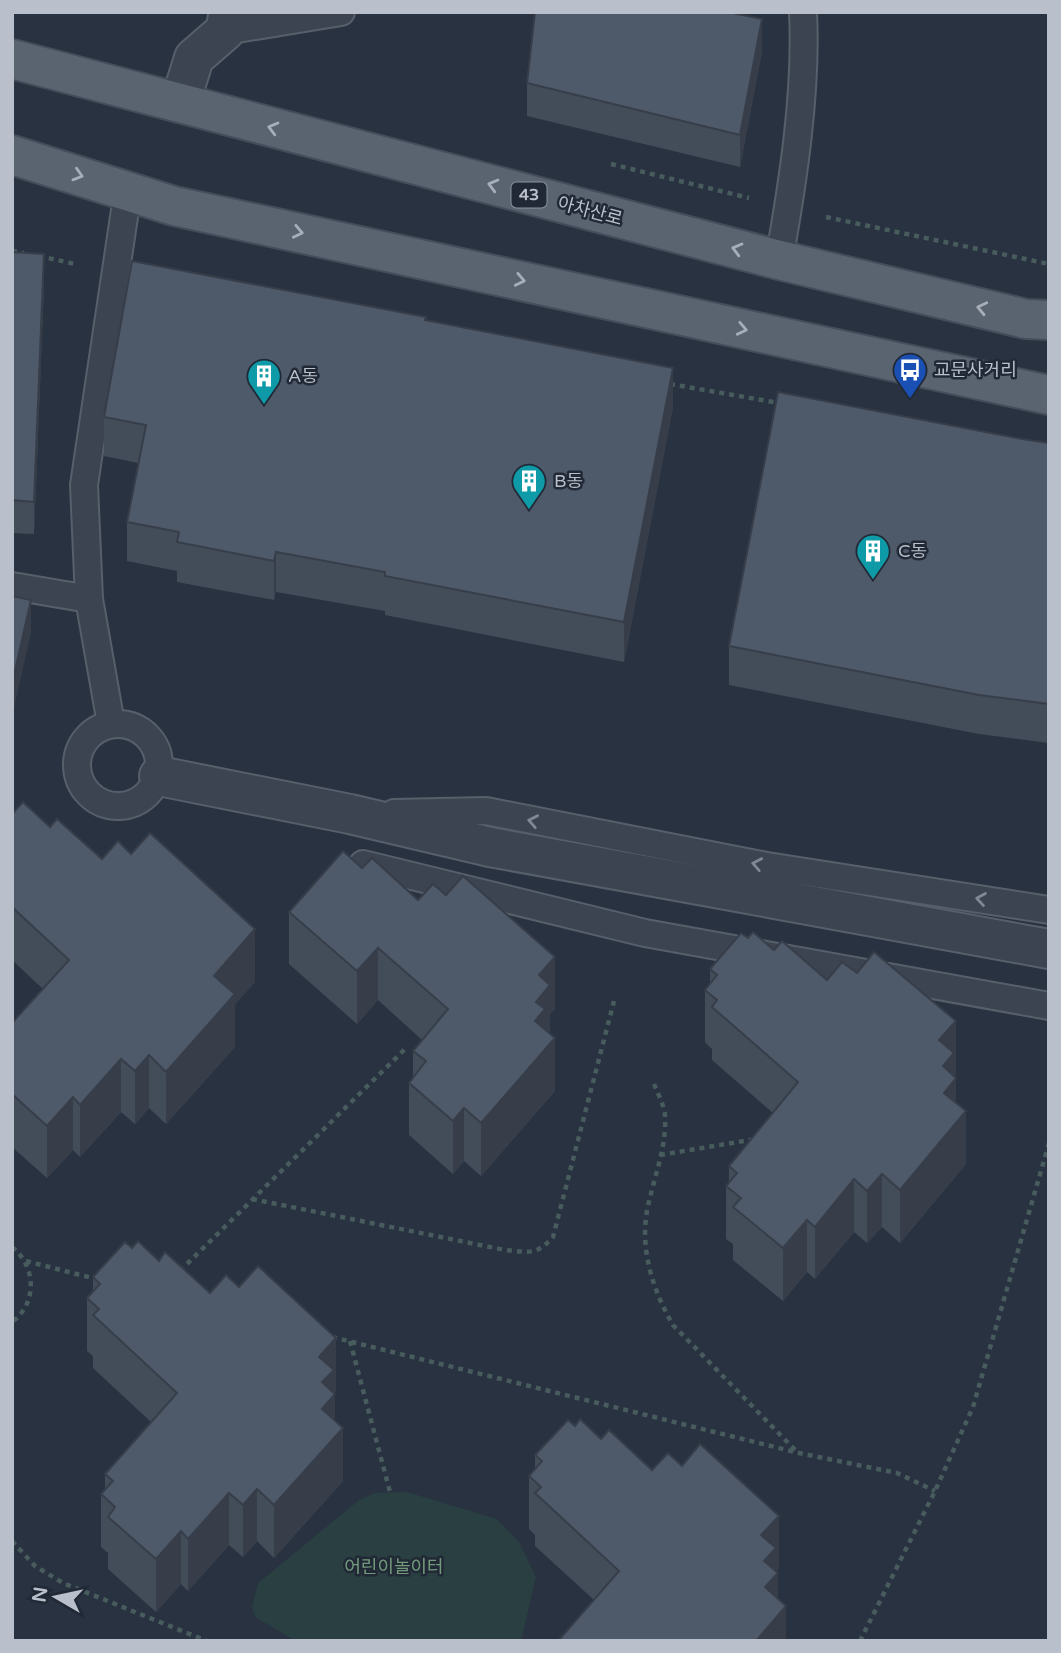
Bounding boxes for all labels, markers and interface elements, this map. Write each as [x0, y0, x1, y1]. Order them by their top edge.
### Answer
one-way arrow [267, 122, 279, 136]
one-way arrow [71, 167, 83, 182]
one-way arrow [487, 179, 499, 193]
road number: 43 [512, 182, 546, 208]
street label: 아차산로 [555, 192, 625, 230]
one-way arrow [292, 224, 304, 239]
one-way arrow [731, 243, 743, 257]
one-way arrow [514, 272, 526, 287]
one-way arrow [976, 302, 988, 316]
one-way arrow [736, 320, 748, 335]
bus stop icon: 교문사거리 [891, 351, 929, 400]
building icon: A동 [245, 357, 283, 406]
place label: 교문사거리 [934, 359, 1017, 381]
place label: A동 [288, 365, 318, 387]
building icon: B동 [510, 462, 548, 511]
place label: B동 [554, 470, 583, 492]
building icon: C동 [854, 532, 892, 581]
place label: C동 [898, 540, 927, 562]
one-way arrow [527, 814, 539, 829]
one-way arrow [751, 857, 763, 872]
one-way arrow [975, 892, 987, 907]
park label: 어린이놀이터 [344, 1556, 444, 1578]
north arrow [21, 1562, 91, 1632]
text: N [28, 1585, 52, 1604]

